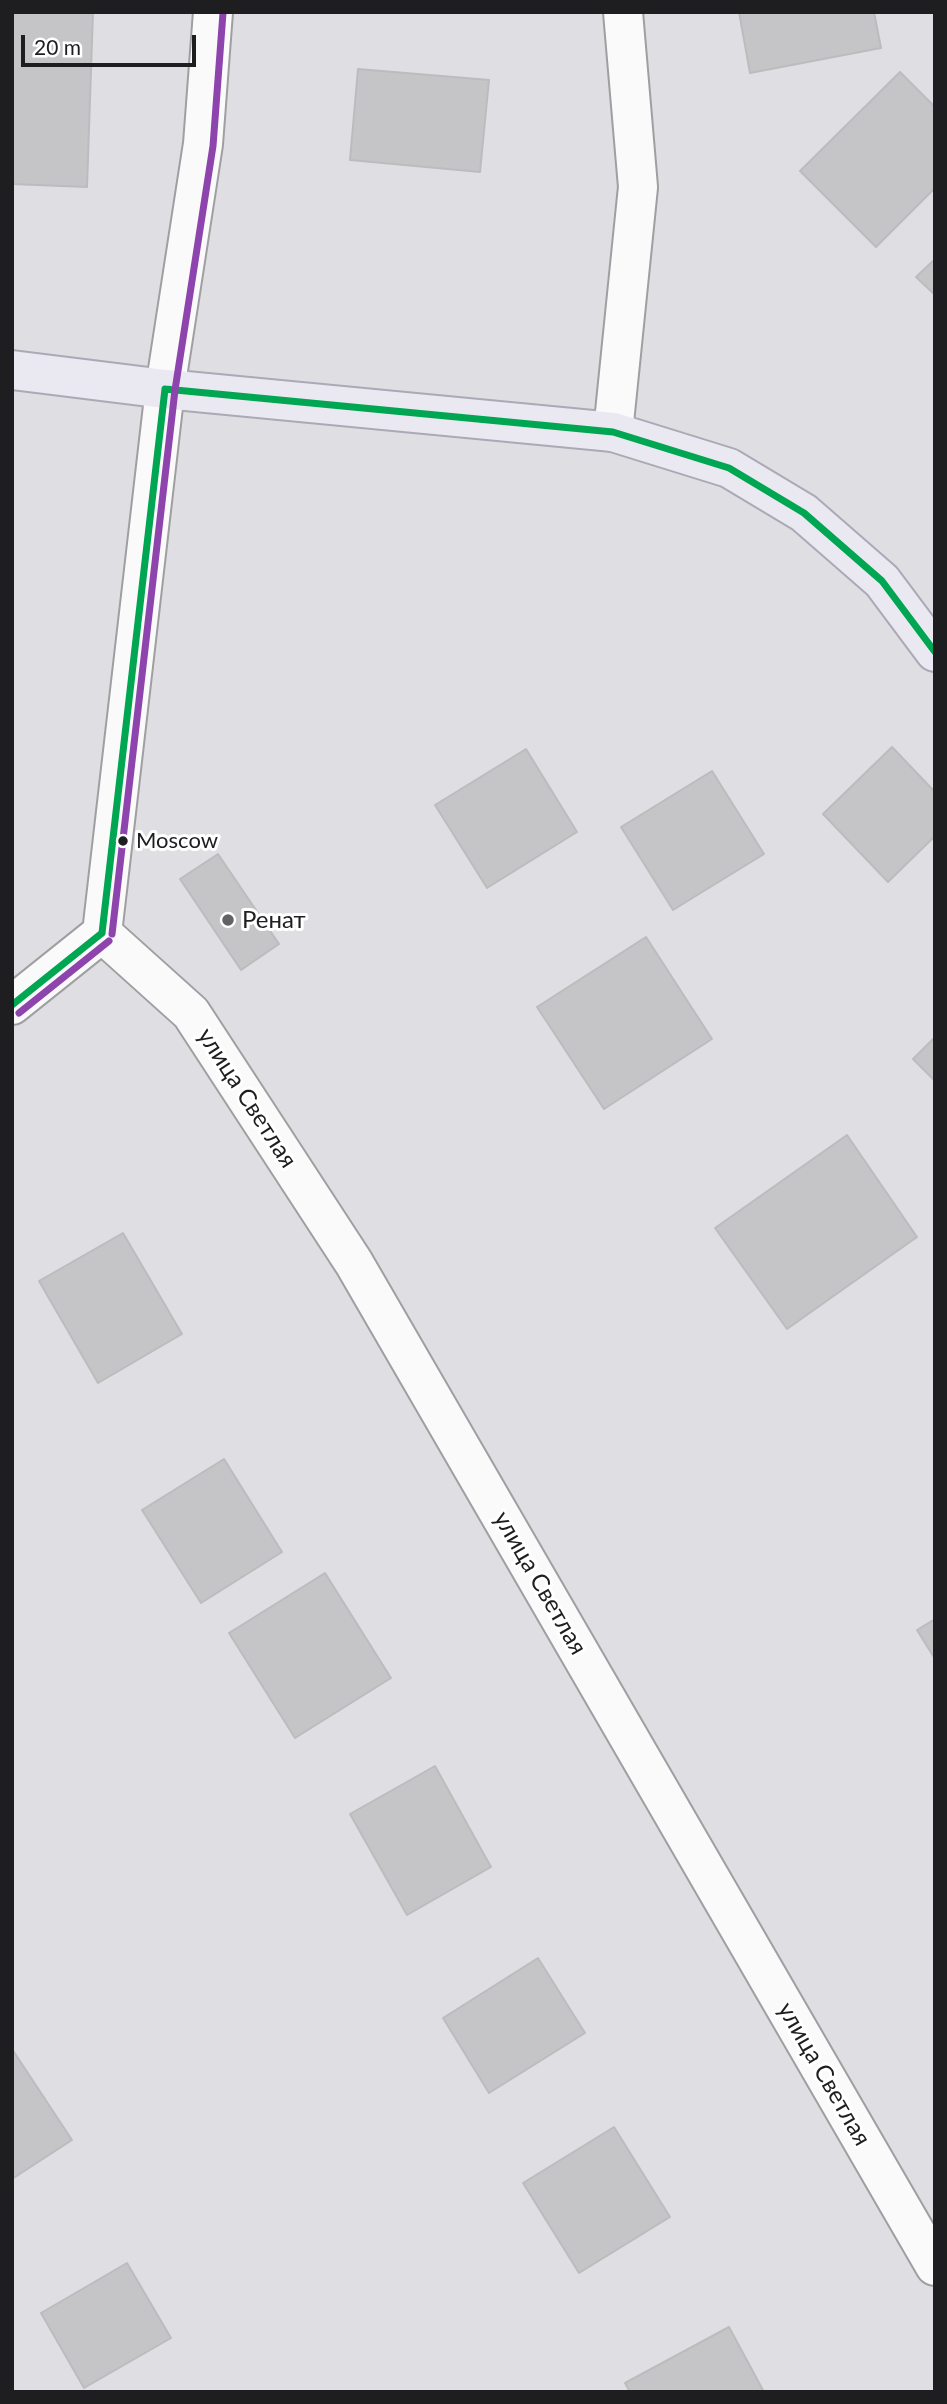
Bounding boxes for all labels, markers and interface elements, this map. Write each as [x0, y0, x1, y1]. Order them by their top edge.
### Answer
scale bar [24, 21, 200, 65]
text: 20 m [34, 34, 81, 59]
place label: Moscow [136, 828, 218, 854]
marker: Moscow [116, 834, 130, 848]
place label: Ренат [242, 906, 306, 934]
marker: Ренат [220, 912, 236, 928]
street label: улица Светлая [191, 1023, 303, 1173]
street label: улица Светлая [487, 1506, 593, 1660]
street label: улица Светлая [771, 1997, 877, 2151]

